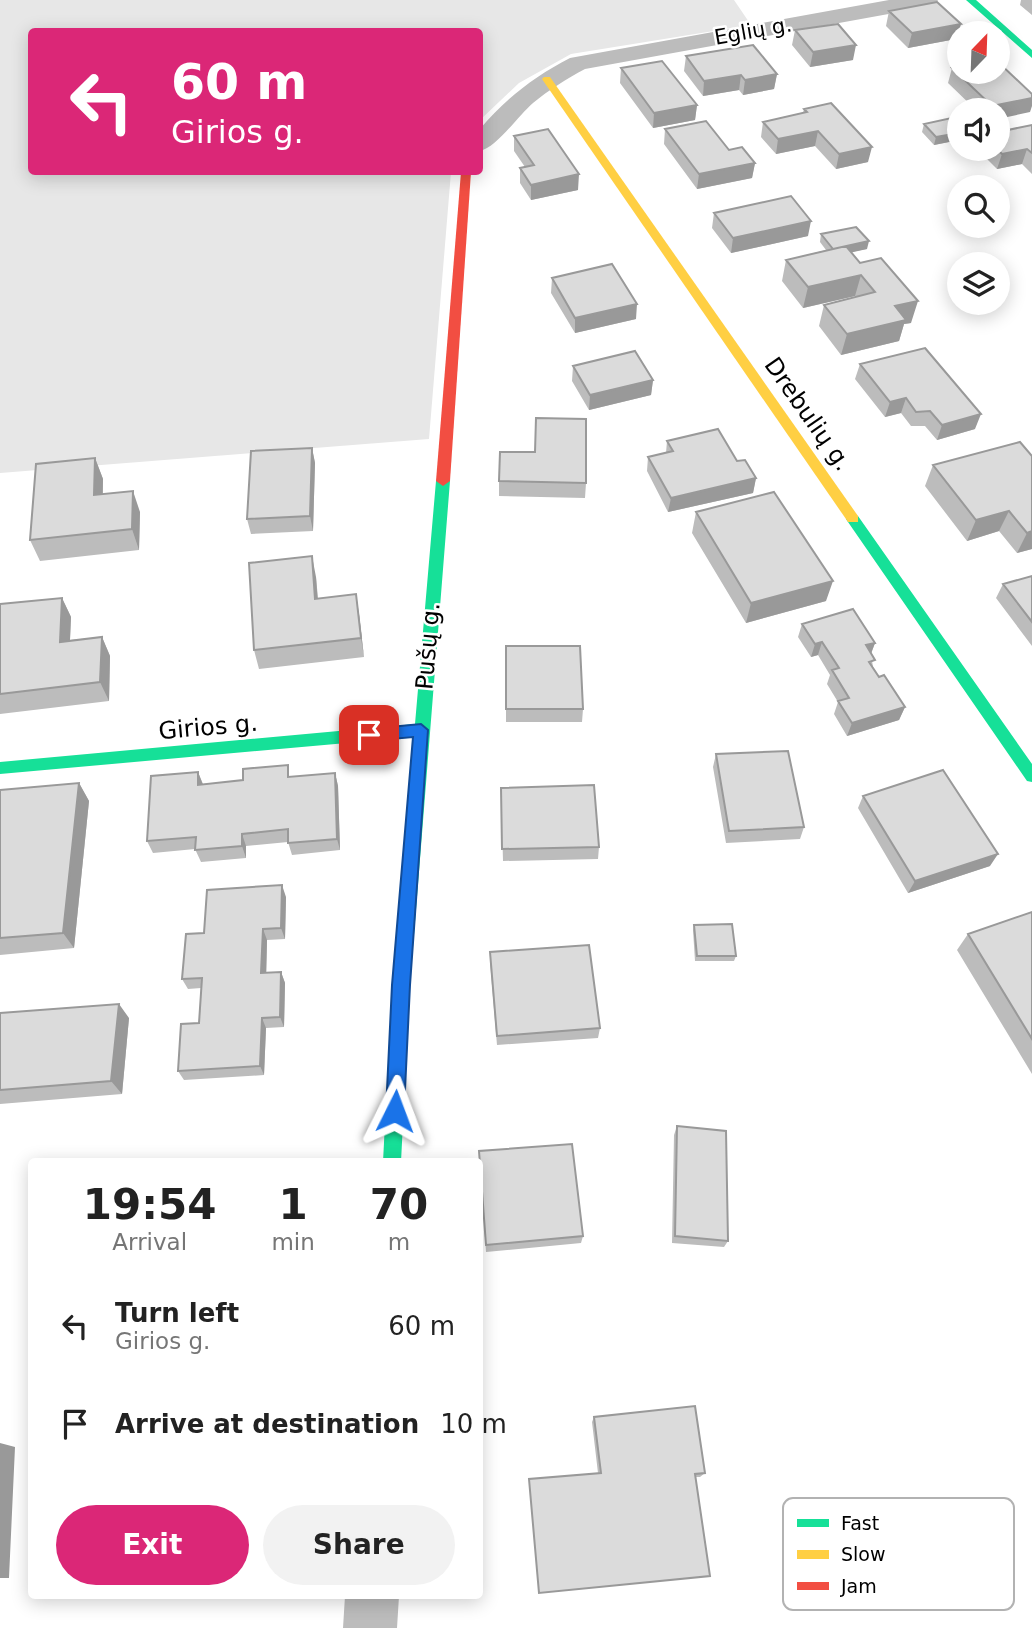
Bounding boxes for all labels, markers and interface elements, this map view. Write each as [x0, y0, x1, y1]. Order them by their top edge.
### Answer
street label: Eglių g. [712, 12, 794, 50]
north arrow [947, 21, 1010, 84]
map controls [947, 21, 1010, 315]
text: 60 m [171, 54, 307, 111]
icon: left [56, 56, 147, 147]
button: sound [947, 98, 1010, 161]
text: Girios g. [171, 113, 304, 151]
button: search [947, 175, 1010, 238]
button: layers [947, 252, 1010, 315]
street label: Drebulių g. [759, 352, 857, 476]
street label: Pušų g. [410, 601, 446, 691]
pin [339, 705, 399, 765]
street label: Girios g. [157, 709, 259, 745]
icon: arrive [350, 716, 388, 754]
position arrow [358, 1074, 432, 1148]
text: 19:54 [83, 1180, 217, 1229]
text: 1 [278, 1180, 308, 1229]
text: 70 [370, 1180, 428, 1229]
text: Arrival [112, 1229, 187, 1255]
text: min [271, 1229, 315, 1255]
text: m [388, 1229, 410, 1255]
text: Turn left [115, 1298, 239, 1328]
icon: left [56, 1307, 94, 1345]
text: 60 m [388, 1311, 455, 1341]
text: Girios g. [115, 1328, 210, 1354]
icon: arrive [56, 1405, 94, 1443]
text: Arrive at destination [115, 1409, 419, 1439]
text: 10 m [440, 1409, 507, 1439]
legend [783, 1498, 1014, 1610]
button: Exit [56, 1505, 249, 1585]
button: Share [263, 1505, 455, 1585]
text: Fast [841, 1512, 879, 1534]
text: Slow [841, 1543, 886, 1565]
text: Jam [840, 1575, 877, 1597]

